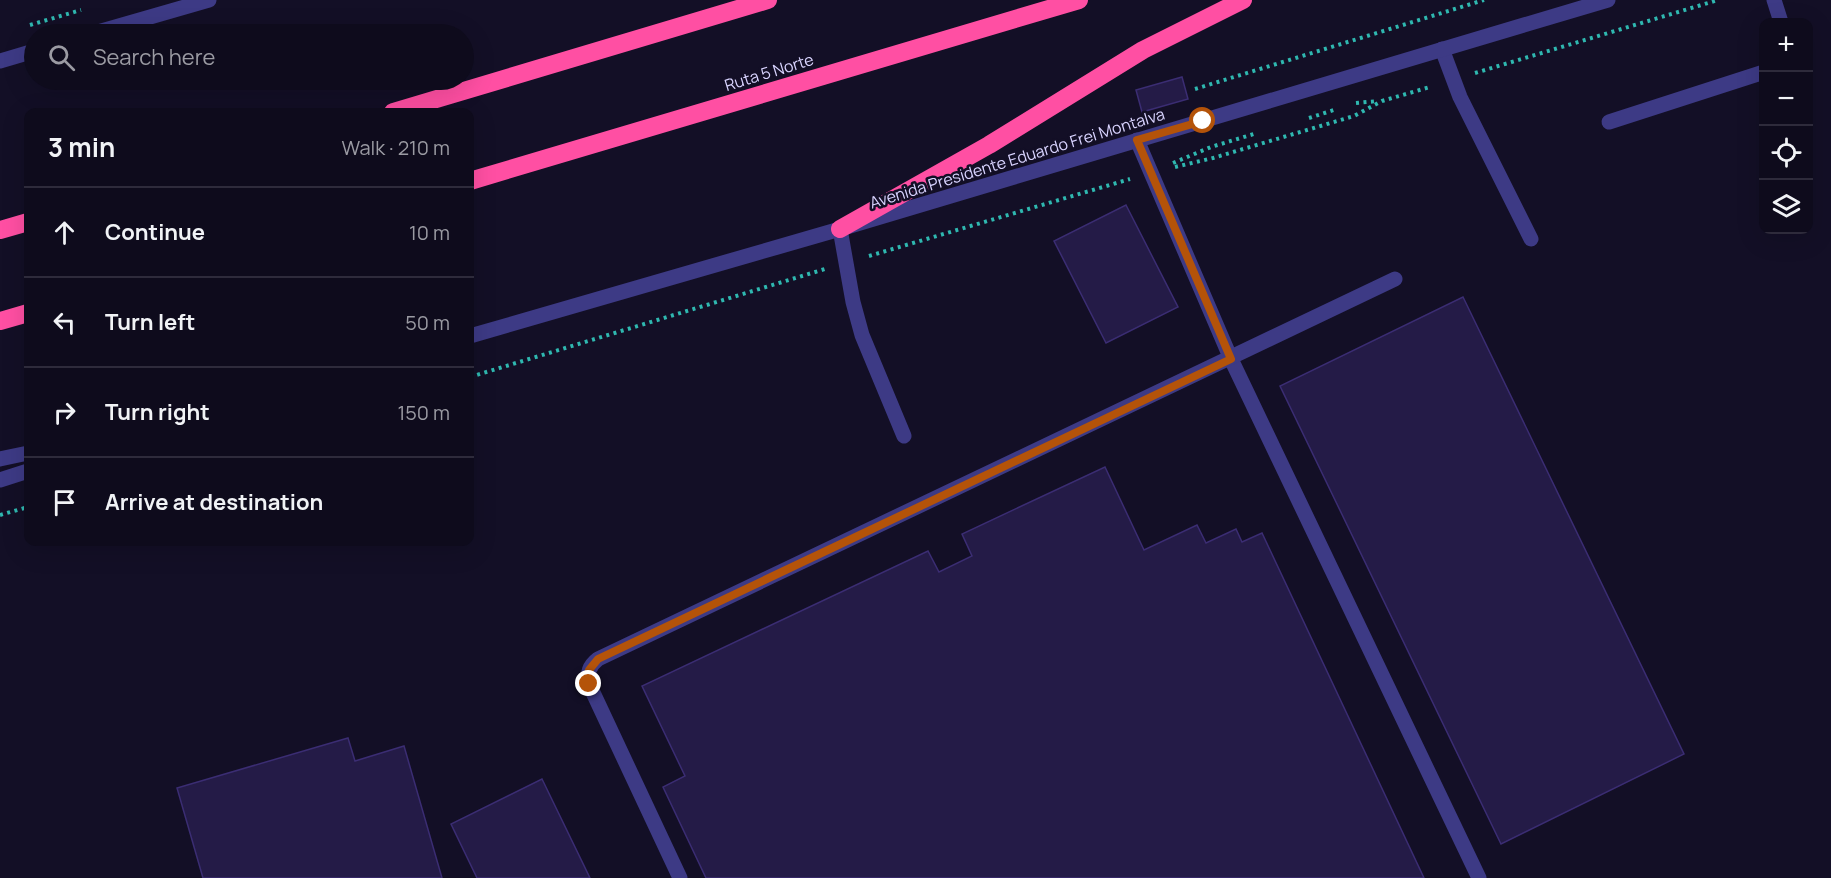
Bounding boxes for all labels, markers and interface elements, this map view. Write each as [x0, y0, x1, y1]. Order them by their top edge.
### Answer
map controls [1759, 18, 1813, 234]
button: + [1759, 18, 1813, 72]
search box [24, 24, 474, 90]
icon: search [45, 41, 78, 74]
text: Search here [93, 42, 215, 72]
street label: Ruta 5 Norte [722, 48, 816, 96]
button: − [1759, 72, 1813, 126]
street label: Avenida Presidente Eduardo Frei Montalva [867, 103, 1167, 213]
route start [1189, 107, 1215, 133]
button: locate [1759, 126, 1813, 180]
text: 3 min [48, 129, 115, 165]
text: Walk · 210 m [342, 134, 450, 161]
button: layers [1759, 180, 1813, 234]
icon: ahead [48, 216, 81, 249]
text: Continue [105, 217, 205, 247]
text: 10 m [409, 219, 450, 246]
icon: left [48, 306, 81, 339]
text: Turn left [105, 307, 195, 337]
text: 50 m [405, 309, 450, 336]
icon: right [48, 396, 81, 429]
text: Turn right [105, 397, 210, 427]
text: 150 m [397, 399, 450, 426]
icon: arrive [48, 486, 81, 519]
text: Arrive at destination [105, 487, 323, 517]
route end [575, 670, 601, 696]

